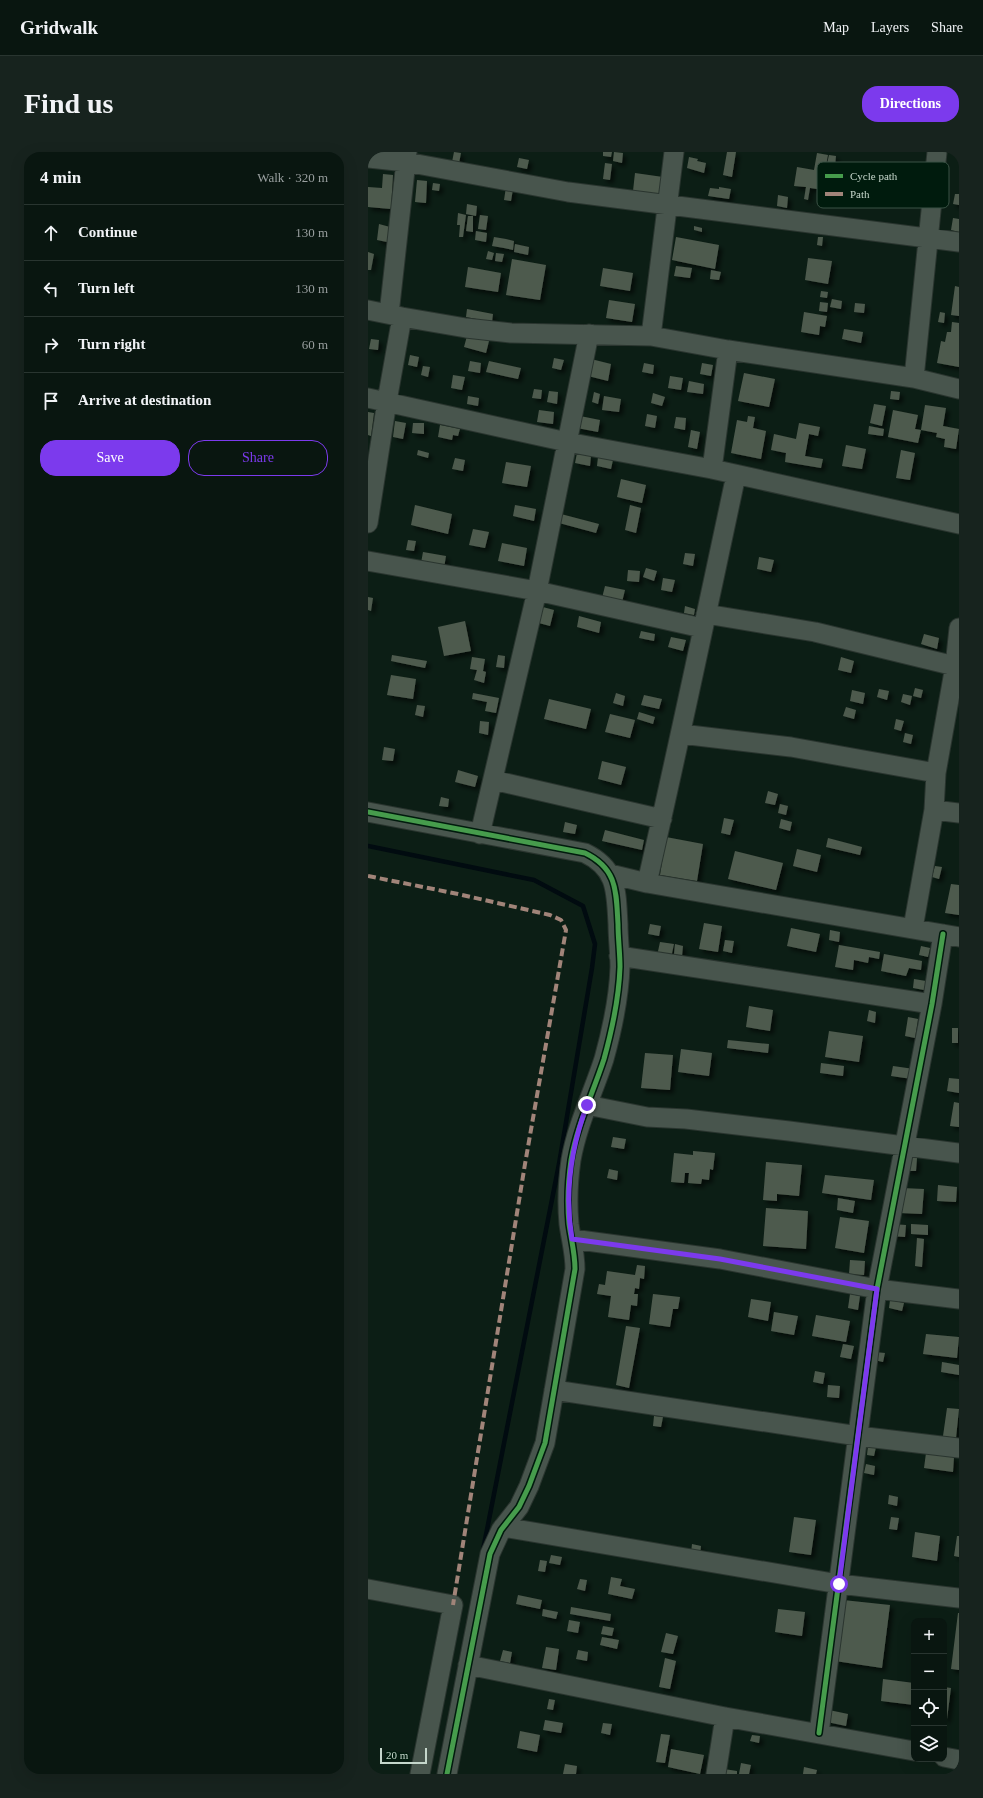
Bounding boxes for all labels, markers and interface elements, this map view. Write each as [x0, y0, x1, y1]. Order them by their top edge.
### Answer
text: Gridwalk [20, 17, 98, 38]
text: Map [823, 20, 849, 35]
text: Layers [871, 20, 909, 35]
text: Share [931, 20, 963, 35]
button: Directions [862, 86, 959, 122]
text: Find us [24, 88, 114, 119]
legend [817, 162, 949, 208]
text: 4 min [40, 168, 81, 187]
text: Walk · 320 m [257, 170, 328, 185]
text: Cycle path [850, 170, 898, 182]
text: Path [850, 188, 870, 200]
icon: ahead [40, 222, 62, 244]
text: Continue [78, 224, 137, 240]
text: 130 m [295, 225, 328, 240]
icon: left [40, 278, 62, 300]
text: Turn left [78, 280, 135, 296]
text: 130 m [295, 281, 328, 296]
icon: right [40, 334, 62, 356]
text: Turn right [78, 336, 145, 352]
text: 60 m [302, 337, 328, 352]
icon: arrive [40, 390, 62, 412]
text: Arrive at destination [78, 392, 211, 408]
button: Save [40, 440, 180, 476]
button: Share [188, 440, 328, 476]
route end [578, 1096, 596, 1114]
route start [830, 1575, 848, 1593]
map controls [911, 1618, 947, 1762]
button: + [911, 1618, 947, 1654]
button: − [911, 1654, 947, 1690]
button: locate [911, 1690, 947, 1726]
button: layers [911, 1726, 947, 1762]
scale bar [380, 1746, 427, 1765]
text: 20 m [386, 1749, 408, 1761]

